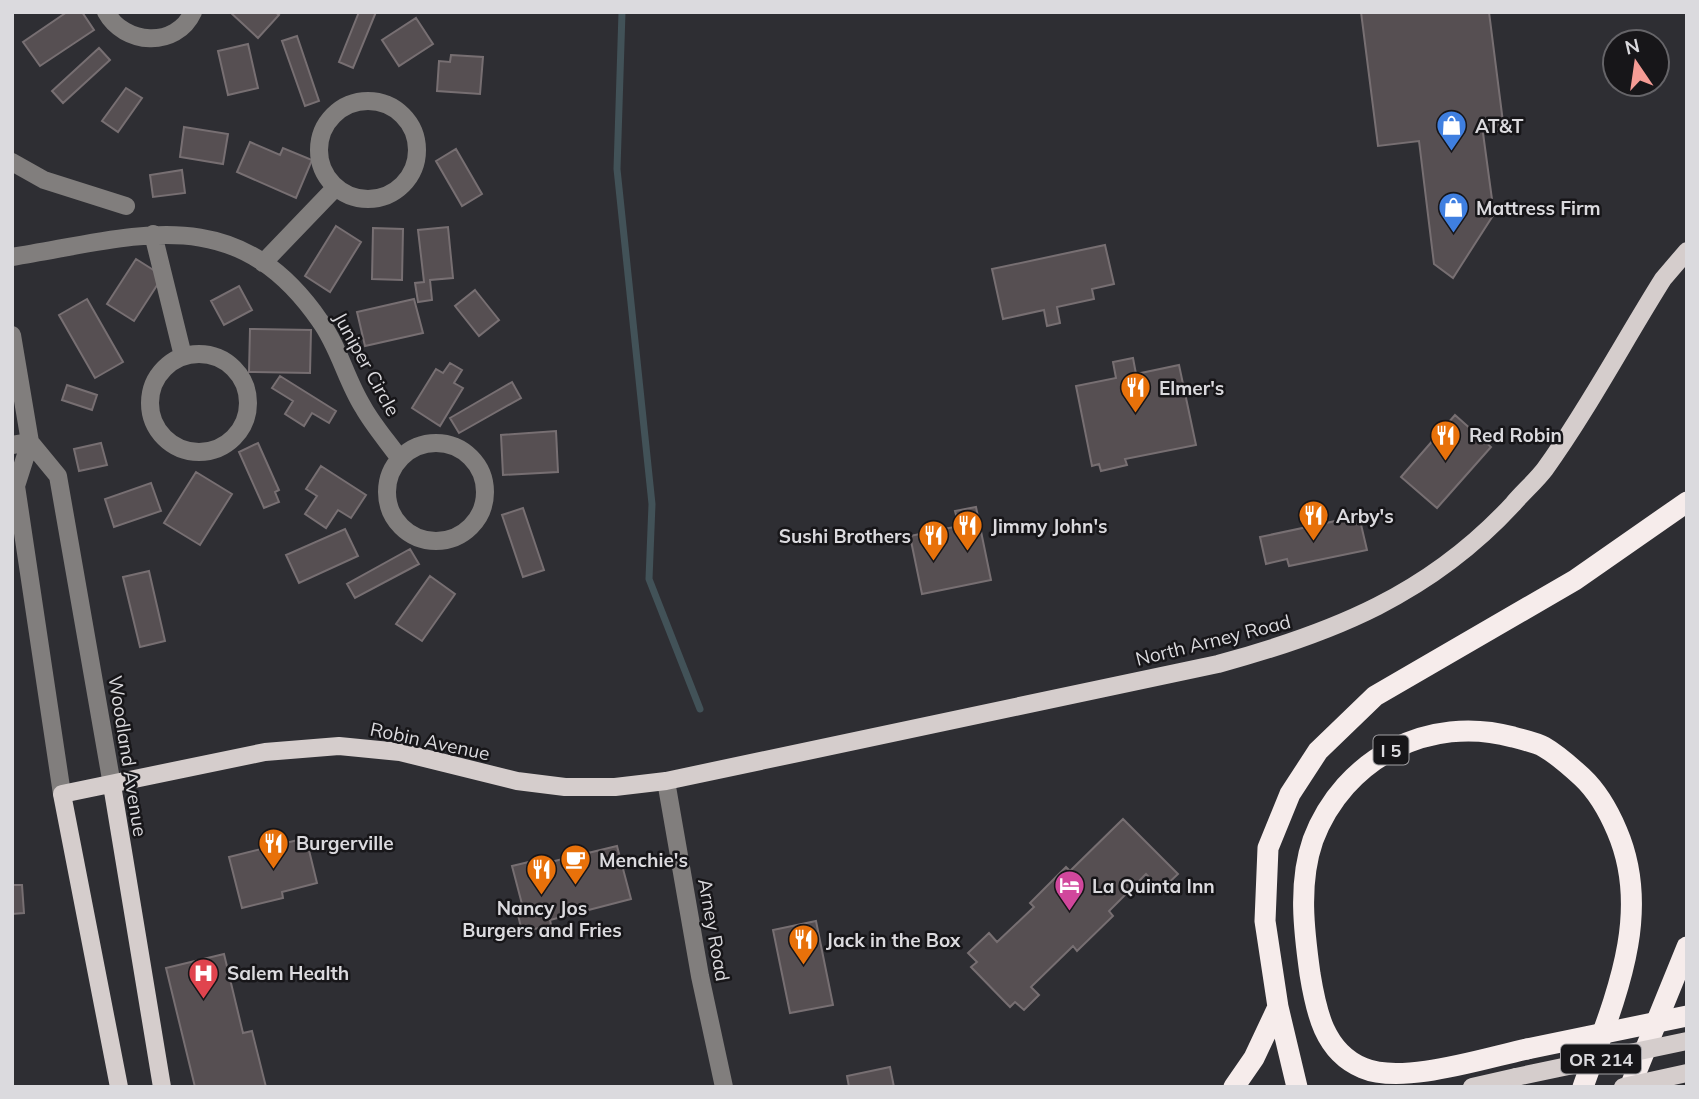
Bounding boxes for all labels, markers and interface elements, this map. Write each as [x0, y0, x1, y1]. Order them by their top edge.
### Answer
north arrow [1601, 28, 1671, 98]
text: N [1622, 33, 1642, 60]
shop icon: AT&T [1435, 109, 1469, 153]
place label: AT&T [1475, 114, 1524, 138]
shop icon: Mattress Firm [1436, 191, 1470, 235]
place label: Mattress Firm [1476, 196, 1601, 220]
street label: Juniper Circle [329, 308, 405, 420]
restaurant icon: Elmer's [1119, 371, 1153, 415]
place label: Elmer's [1159, 376, 1224, 400]
restaurant icon: Red Robin [1429, 418, 1463, 462]
place label: Red Robin [1469, 423, 1562, 447]
restaurant icon: Arby's [1296, 499, 1330, 543]
place label: Arby's [1336, 504, 1394, 528]
restaurant icon: Jimmy John's [951, 509, 985, 553]
place label: Jimmy John's [991, 514, 1108, 538]
restaurant icon: Sushi Brothers [917, 519, 951, 563]
place label: Sushi Brothers [779, 524, 911, 548]
street label: North Arney Road [1133, 609, 1293, 671]
street label: Woodland Avenue [103, 674, 153, 838]
street label: Robin Avenue [368, 717, 492, 765]
road number: I 5 [1374, 736, 1408, 764]
restaurant icon: Burgerville [256, 826, 290, 870]
place label: Burgerville [296, 831, 394, 855]
cafe icon: Menchie's [559, 843, 593, 887]
place label: Menchie's [599, 848, 688, 872]
restaurant icon: Nancy Jos Burgers and Fries [525, 852, 559, 896]
hotel icon: La Quinta Inn [1052, 869, 1086, 913]
place label: La Quinta Inn [1092, 874, 1215, 898]
street label: Arney Road [693, 877, 735, 983]
place label: Nancy Jos Burgers and Fries [462, 896, 622, 942]
restaurant icon: Jack in the Box [786, 923, 820, 967]
place label: Jack in the Box [826, 928, 961, 952]
hospital icon: Salem Health [187, 956, 221, 1000]
place label: Salem Health [227, 961, 349, 985]
road number: OR 214 [1561, 1044, 1641, 1074]

